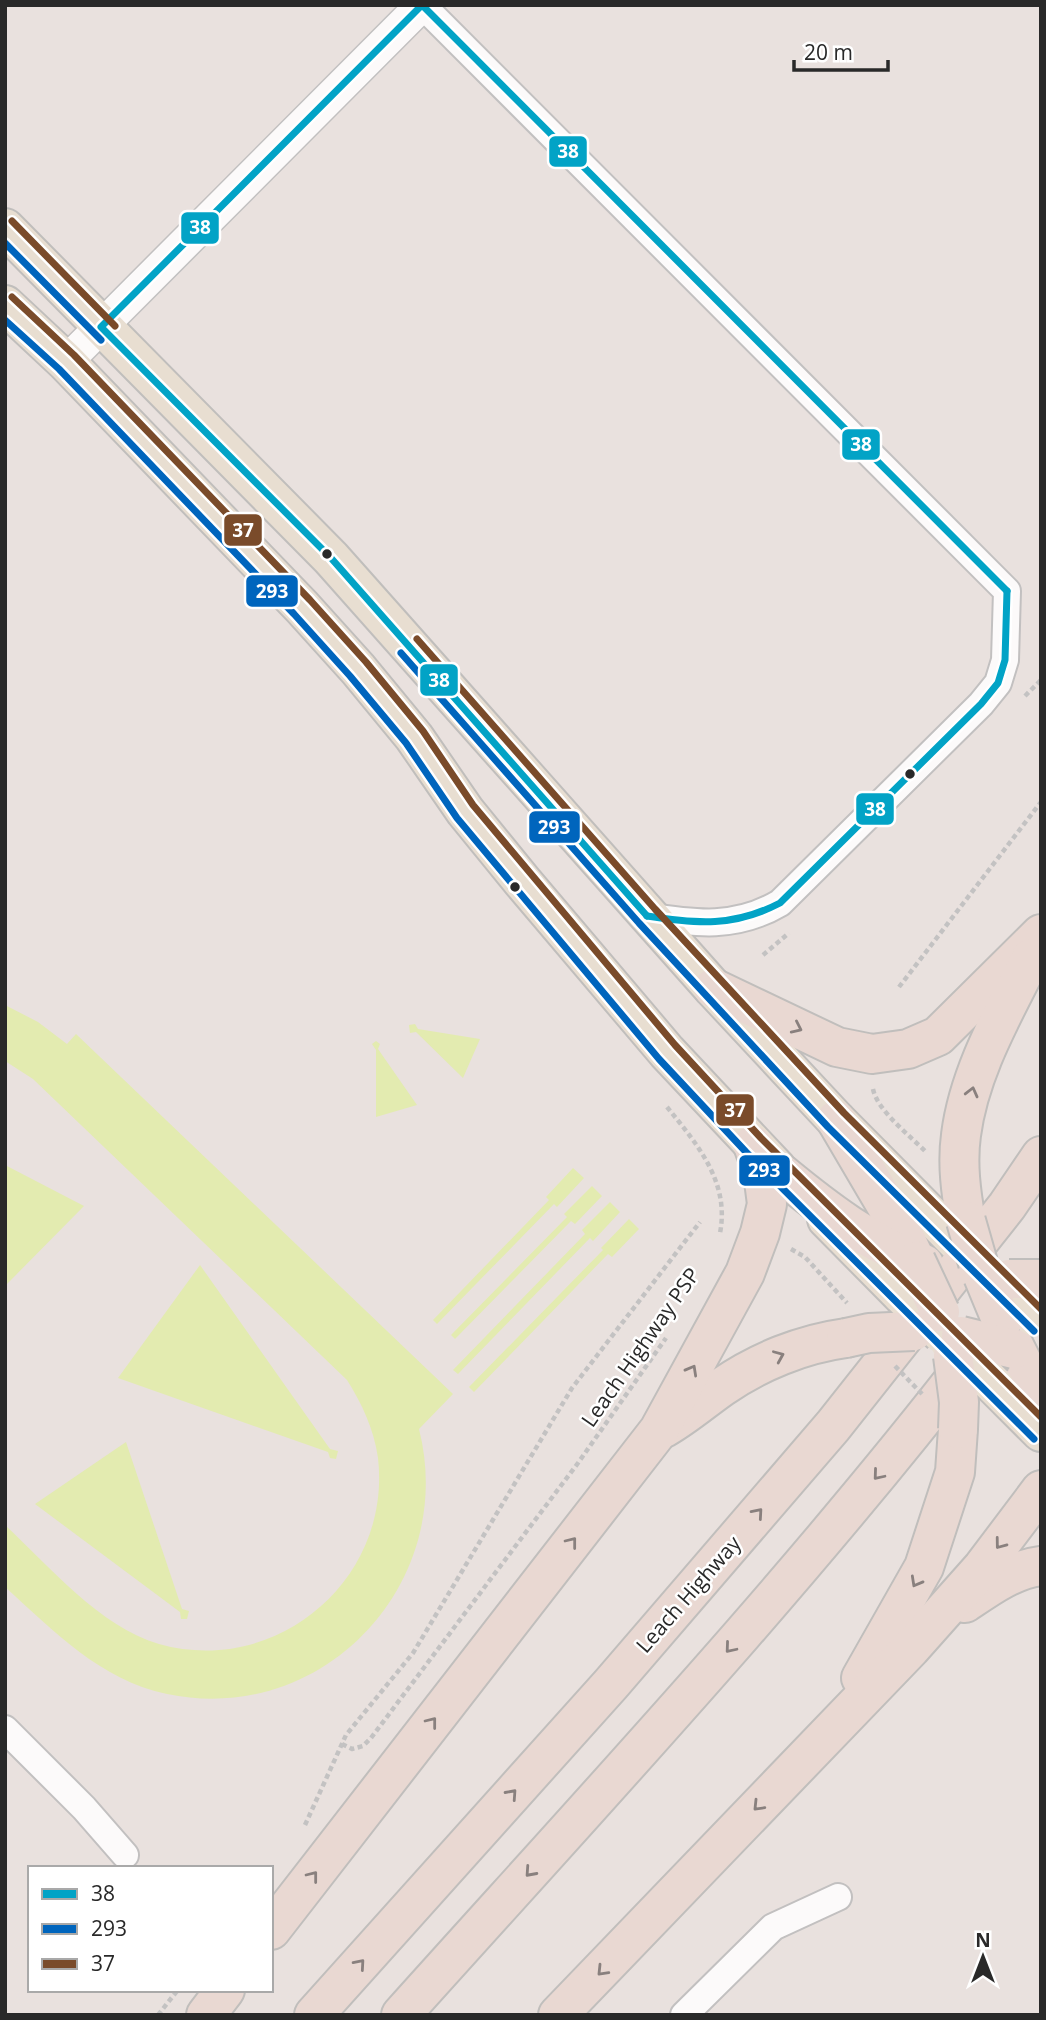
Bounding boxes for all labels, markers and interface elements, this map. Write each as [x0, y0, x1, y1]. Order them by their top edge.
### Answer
scale bar [794, 28, 888, 72]
text: 20 m [804, 38, 853, 66]
line badge: 38 [548, 135, 588, 168]
text: 38 [557, 138, 579, 164]
line badge: 38 [180, 211, 220, 245]
text: 38 [189, 214, 211, 240]
line badge: 38 [841, 428, 881, 461]
text: 38 [850, 431, 872, 457]
line badge: 37 [223, 513, 263, 547]
text: 37 [232, 517, 254, 543]
unlabelled marker [320, 547, 334, 561]
line badge: 293 [245, 574, 299, 608]
text: 293 [256, 578, 288, 604]
line badge: 38 [419, 663, 459, 697]
text: 38 [428, 667, 450, 693]
unlabelled marker [903, 767, 917, 781]
line badge: 38 [855, 792, 895, 826]
text: 38 [864, 796, 886, 822]
line badge: 293 [528, 810, 581, 844]
text: 293 [538, 814, 570, 840]
unlabelled marker [508, 880, 522, 894]
one-way arrow [790, 1020, 802, 1034]
one-way arrow [964, 1086, 978, 1098]
line badge: 37 [715, 1093, 755, 1127]
text: 37 [724, 1097, 746, 1123]
line badge: 293 [738, 1154, 791, 1187]
text: 293 [748, 1157, 780, 1183]
street label: Leach Highway PSP [574, 1262, 706, 1432]
one-way arrow [773, 1351, 785, 1365]
one-way arrow [683, 1365, 697, 1378]
one-way arrow [874, 1466, 886, 1479]
one-way arrow [750, 1508, 762, 1521]
street label: Leach Highway [629, 1529, 747, 1658]
one-way arrow [563, 1537, 576, 1550]
one-way arrow [996, 1537, 1008, 1549]
one-way arrow [910, 1575, 924, 1587]
one-way arrow [726, 1640, 738, 1653]
one-way arrow [424, 1717, 437, 1729]
one-way arrow [503, 1789, 516, 1802]
one-way arrow [754, 1798, 767, 1811]
one-way arrow [526, 1864, 538, 1877]
legend [28, 1866, 273, 1992]
one-way arrow [304, 1871, 317, 1884]
text: 38 [91, 1879, 115, 1907]
text: 293 [91, 1914, 127, 1942]
north arrow [948, 1922, 1018, 1992]
text: N [975, 1927, 991, 1953]
text: 37 [91, 1949, 115, 1977]
one-way arrow [352, 1959, 364, 1972]
one-way arrow [597, 1963, 610, 1976]

